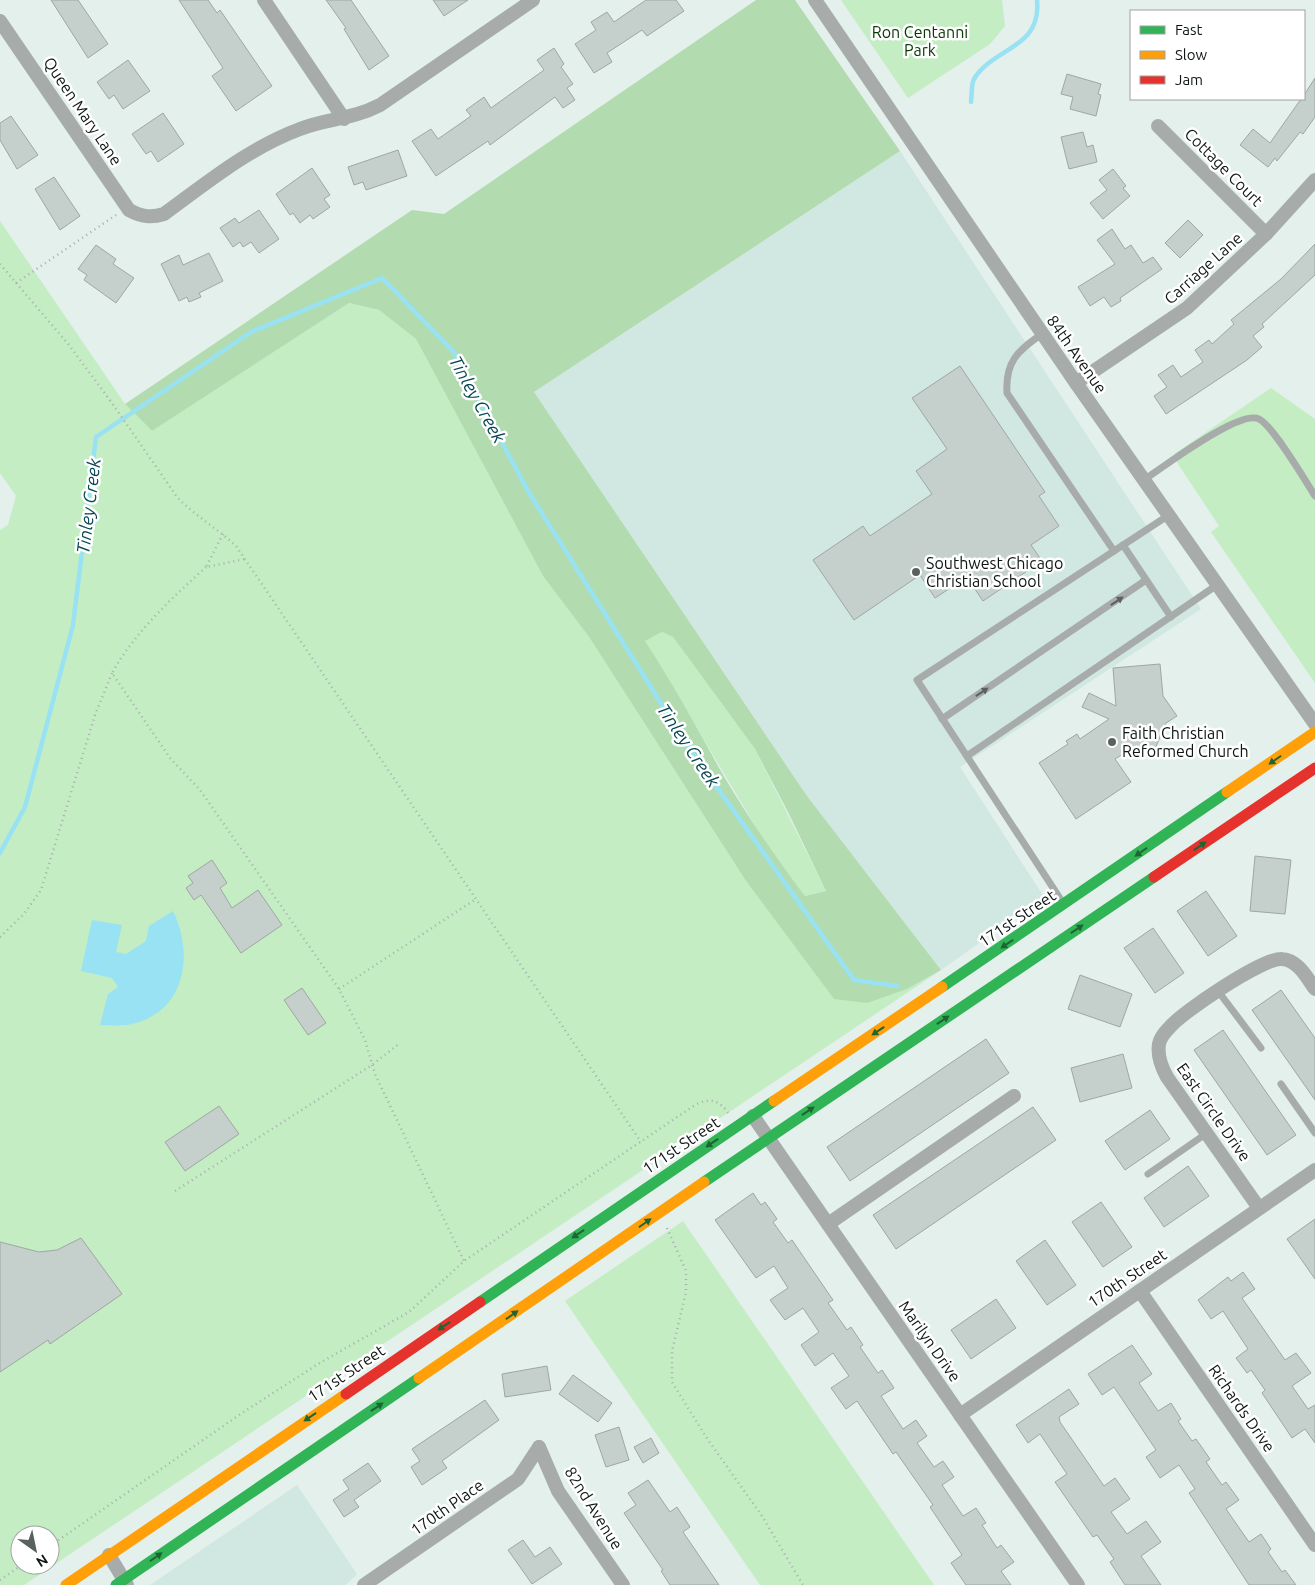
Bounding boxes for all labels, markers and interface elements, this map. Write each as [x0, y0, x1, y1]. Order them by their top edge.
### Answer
legend [1130, 10, 1305, 100]
text: Fast [1175, 21, 1203, 38]
park label: Ron Centanni Park [872, 23, 968, 59]
text: Slow [1175, 46, 1208, 63]
street label: Queen Mary Lane [40, 54, 126, 168]
text: Jam [1175, 71, 1203, 88]
street label: Cottage Court [1181, 124, 1267, 210]
street label: Carriage Lane [1160, 228, 1246, 308]
street label: 84th Avenue [1044, 312, 1110, 396]
water label: Tinley Creek [446, 352, 510, 447]
water label: Tinley Creek [72, 456, 104, 555]
place label: Southwest Chicago Christian School [926, 554, 1063, 590]
marker: Southwest Chicago Christian School [910, 566, 922, 578]
one-way arrow [1110, 596, 1123, 605]
one-way arrow [975, 687, 989, 697]
water label: Tinley Creek [654, 700, 725, 791]
place label: Faith Christian Reformed Church [1122, 724, 1249, 760]
marker: Faith Christian Reformed Church [1106, 736, 1118, 748]
one-way arrow [1268, 755, 1282, 765]
one-way arrow [1193, 841, 1206, 851]
one-way arrow [1134, 847, 1148, 857]
street label: 171st Street [975, 885, 1059, 950]
one-way arrow [1071, 924, 1084, 934]
one-way arrow [1000, 939, 1014, 949]
one-way arrow [936, 1015, 950, 1025]
one-way arrow [871, 1027, 884, 1036]
street label: East Circle Drive [1173, 1059, 1255, 1165]
one-way arrow [802, 1106, 815, 1116]
street label: 171st Street [639, 1112, 723, 1177]
one-way arrow [706, 1138, 719, 1148]
one-way arrow [638, 1218, 652, 1228]
one-way arrow [571, 1229, 585, 1239]
street label: 170th Street [1084, 1245, 1170, 1311]
street label: Marilyn Drive [895, 1297, 965, 1385]
one-way arrow [505, 1310, 518, 1320]
one-way arrow [437, 1321, 451, 1331]
street label: 171st Street [304, 1340, 388, 1405]
street label: Richards Drive [1205, 1361, 1279, 1455]
one-way arrow [370, 1402, 384, 1412]
one-way arrow [303, 1413, 317, 1422]
street label: 82nd Avenue [561, 1463, 627, 1553]
street label: 170th Place [407, 1475, 487, 1539]
north arrow [10, 1525, 60, 1575]
text: N [33, 1551, 51, 1570]
one-way arrow [149, 1552, 163, 1562]

